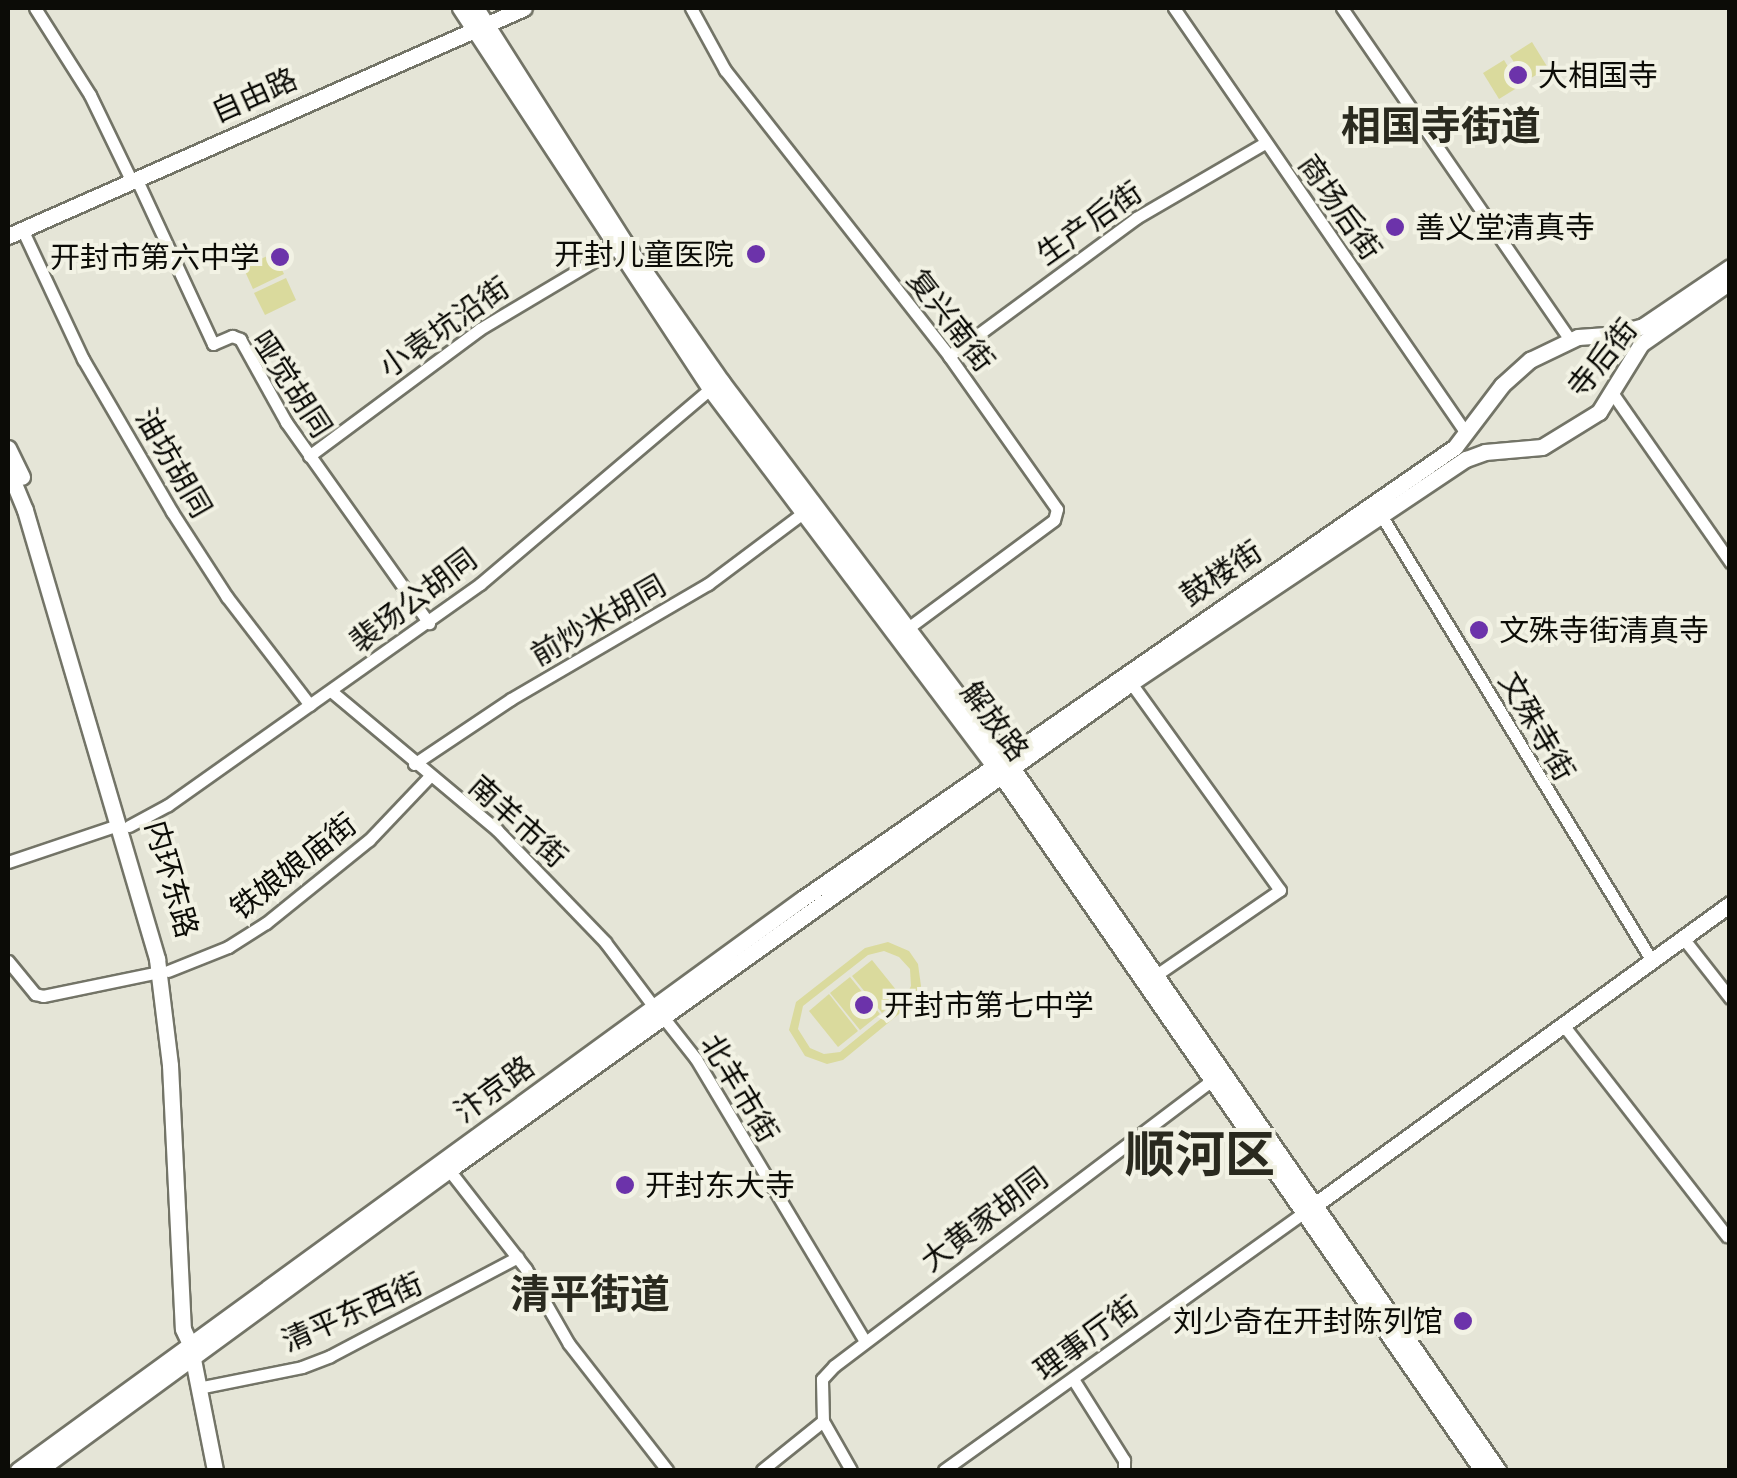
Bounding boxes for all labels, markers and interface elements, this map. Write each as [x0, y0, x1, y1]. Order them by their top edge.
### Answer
place label: 大相国寺 [1538, 57, 1658, 93]
street label: 自由路 [206, 60, 302, 130]
marker: 大相国寺 [1507, 64, 1529, 86]
district label: 相国寺街道 [1341, 102, 1541, 150]
street label: 商场后街 [1291, 148, 1389, 266]
street label: 生产后街 [1030, 174, 1148, 272]
place label: 善义堂清真寺 [1415, 209, 1595, 245]
marker: 善义堂清真寺 [1384, 216, 1406, 238]
place label: 开封儿童医院 [554, 236, 734, 272]
place label: 开封市第六中学 [50, 239, 260, 275]
marker: 开封儿童医院 [743, 241, 769, 267]
marker: 开封市第六中学 [269, 246, 291, 268]
street label: 复兴南街 [900, 262, 1002, 378]
street label: 小袁坑沿街 [372, 269, 516, 385]
street label: 寺后街 [1560, 312, 1644, 404]
street label: 哑觉胡同 [244, 324, 340, 444]
street label: 油坊胡同 [128, 402, 220, 524]
street label: 鼓楼街 [1174, 533, 1268, 613]
street label: 裴场公胡同 [342, 540, 484, 660]
street label: 前炒米胡同 [524, 567, 672, 673]
place label: 文殊寺街清真寺 [1499, 612, 1709, 648]
marker: 文殊寺街清真寺 [1468, 619, 1490, 641]
street label: 文殊寺街 [1491, 665, 1583, 787]
street label: 解放路 [954, 674, 1036, 768]
street label: 南羊市街 [461, 767, 575, 875]
street label: 铁娘娘庙街 [223, 806, 363, 926]
street label: 内环东路 [138, 816, 206, 942]
place label: 开封市第七中学 [884, 987, 1094, 1023]
marker: 开封市第七中学 [853, 994, 875, 1016]
street label: 北羊市街 [694, 1027, 786, 1149]
street label: 汴京路 [447, 1048, 541, 1130]
district label: 顺河区 [1125, 1125, 1275, 1185]
street label: 大黄家胡同 [913, 1159, 1055, 1279]
place label: 开封东大寺 [645, 1167, 795, 1203]
marker: 开封东大寺 [614, 1174, 636, 1196]
street label: 清平东西街 [276, 1265, 428, 1359]
district label: 清平街道 [510, 1270, 670, 1318]
street label: 理事厅街 [1027, 1288, 1145, 1388]
place label: 刘少奇在开封陈列馆 [1173, 1303, 1443, 1339]
marker: 刘少奇在开封陈列馆 [1452, 1310, 1474, 1332]

